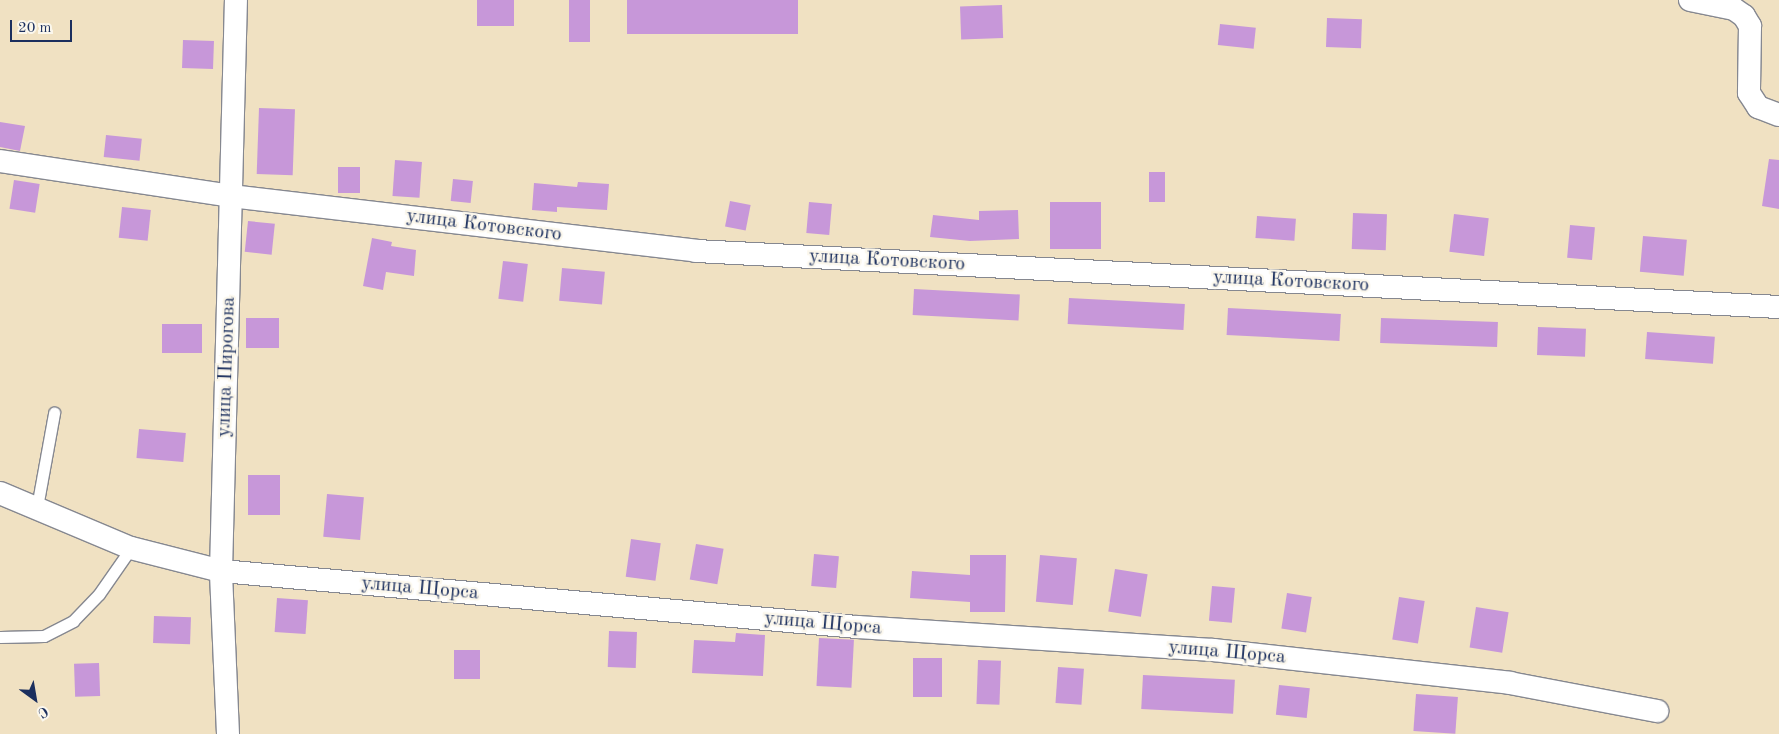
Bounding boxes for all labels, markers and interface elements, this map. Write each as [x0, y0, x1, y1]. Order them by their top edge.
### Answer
scale bar [12, 10, 75, 42]
text: 20 m [18, 21, 52, 36]
street label: улица Котовского [405, 205, 563, 247]
street label: улица Котовского [808, 245, 966, 277]
street label: улица Котовского [1212, 266, 1370, 298]
street label: улица Пирогова [213, 296, 241, 438]
street label: улица Щорса [360, 572, 480, 606]
street label: улица Щорса [763, 607, 883, 641]
street label: улица Щорса [1167, 636, 1287, 670]
north arrow [10, 674, 60, 724]
text: С [35, 703, 51, 720]

